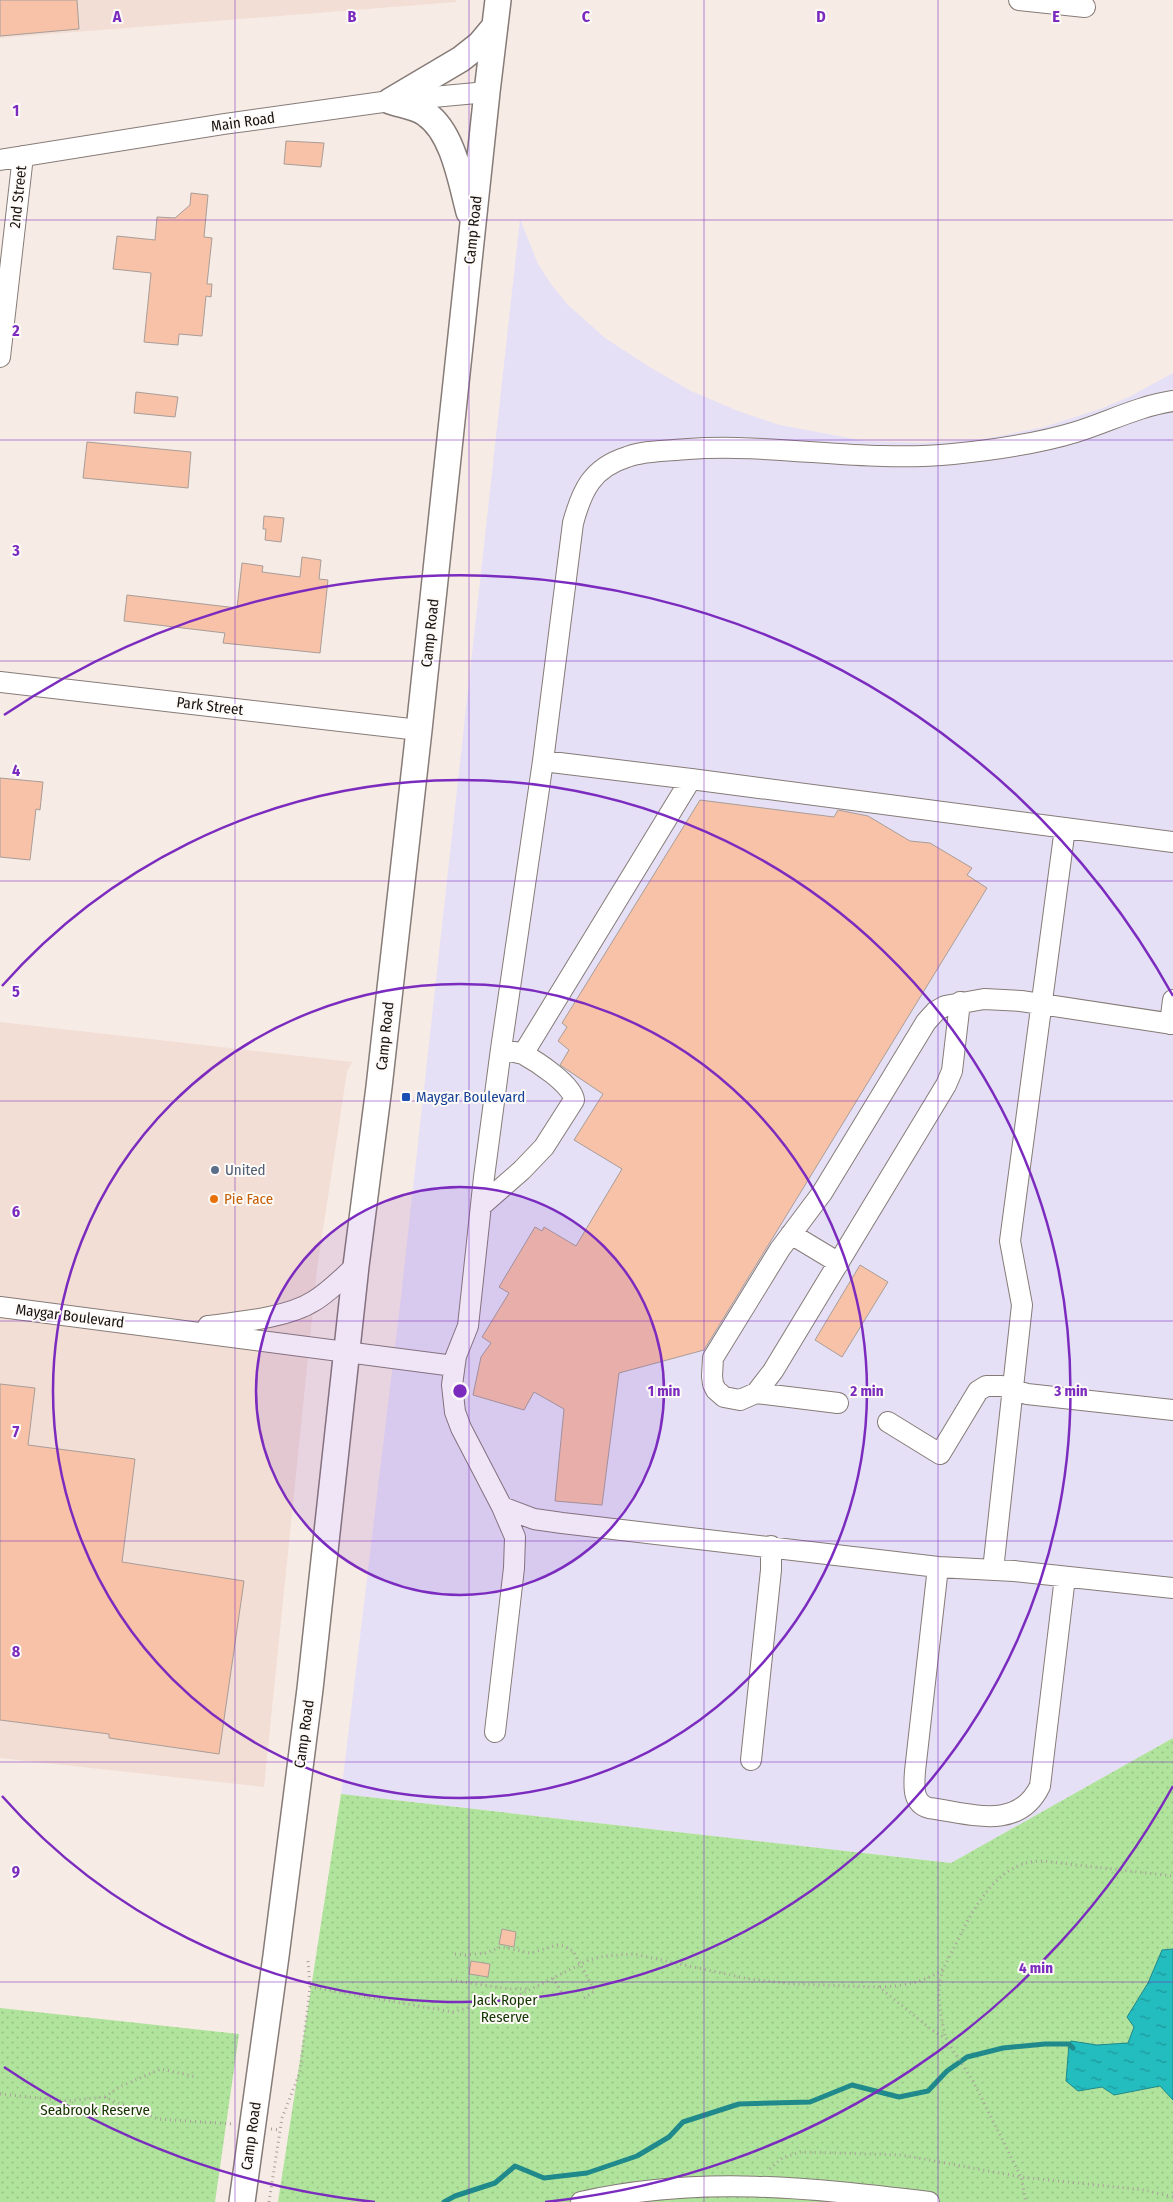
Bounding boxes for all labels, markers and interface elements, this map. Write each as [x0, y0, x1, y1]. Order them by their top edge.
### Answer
text: A [112, 7, 122, 26]
text: B [348, 7, 357, 26]
text: C [582, 7, 591, 26]
text: D [816, 7, 826, 26]
text: E [1052, 7, 1060, 26]
text: 1 [13, 101, 19, 120]
street label: Main Road [210, 109, 276, 135]
street label: 2nd Street [6, 165, 30, 229]
street label: Camp Road [460, 195, 486, 265]
text: 2 [11, 321, 20, 340]
text: 3 [11, 541, 20, 560]
street label: Camp Road [417, 598, 443, 668]
street label: Park Street [176, 693, 244, 719]
text: 4 [12, 761, 20, 780]
text: 5 [12, 982, 20, 1001]
street label: Camp Road [372, 1001, 398, 1071]
place label: Maygar Boulevard [416, 1088, 525, 1106]
marker: Maygar Boulevard [400, 1091, 412, 1103]
place label: United [225, 1161, 266, 1179]
marker: United [209, 1164, 221, 1176]
place label: Pie Face [224, 1190, 273, 1208]
marker: Pie Face [208, 1193, 220, 1205]
text: 6 [12, 1202, 20, 1221]
street label: Maygar Boulevard [15, 1300, 125, 1332]
centre of rings [451, 1382, 469, 1400]
text: 1 min [648, 1382, 680, 1400]
text: 2 min [849, 1382, 884, 1400]
text: 3 min [1053, 1382, 1088, 1400]
text: 7 [13, 1422, 20, 1441]
text: 8 [12, 1642, 21, 1661]
street label: Camp Road [290, 1699, 318, 1769]
text: 9 [12, 1862, 20, 1881]
text: 4 min [1019, 1959, 1053, 1977]
park label: Jack Roper Reserve [473, 1991, 538, 2026]
park label: Seabrook Reserve [40, 2101, 150, 2119]
street label: Camp Road [237, 2101, 265, 2171]

